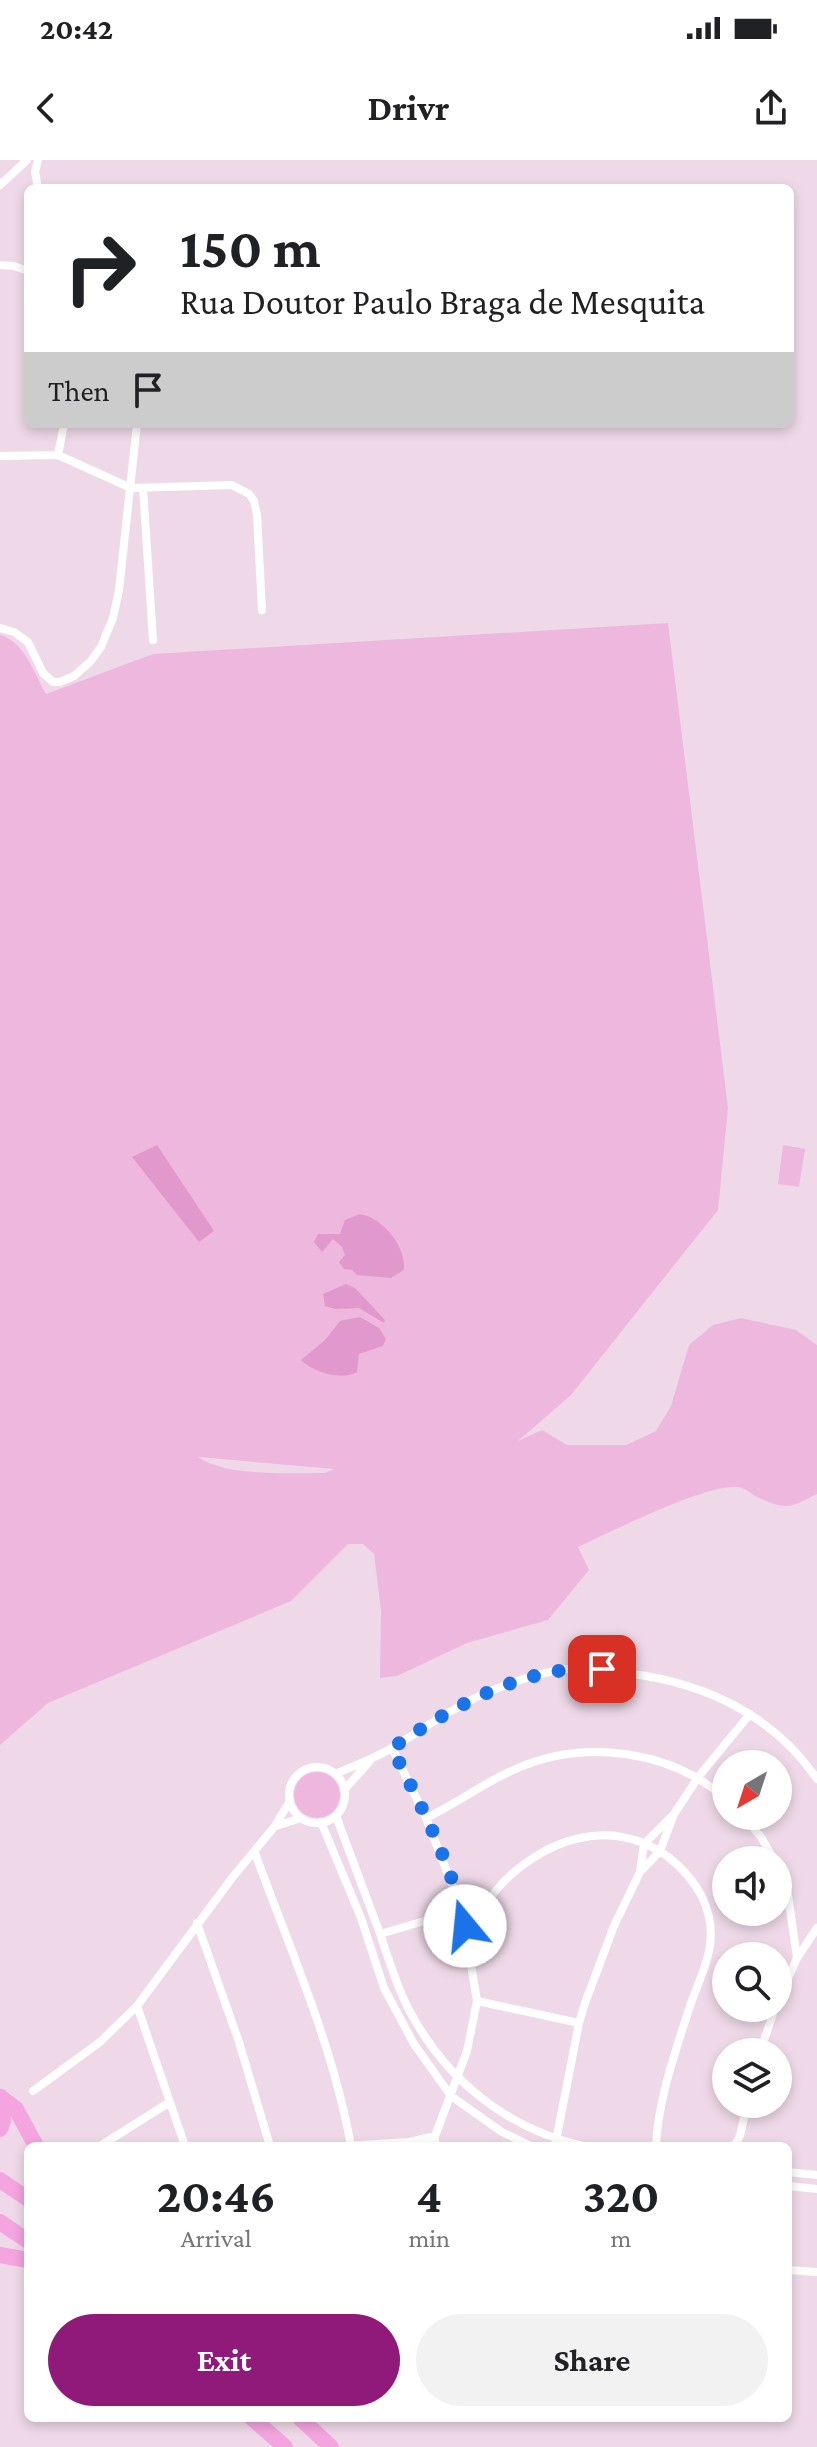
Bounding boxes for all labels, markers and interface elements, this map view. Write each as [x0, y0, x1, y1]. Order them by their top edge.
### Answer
text: 20:42 [40, 12, 113, 45]
icon: back [24, 86, 68, 130]
icon: share [749, 86, 793, 130]
text: Drivr [368, 88, 449, 128]
icon: right [48, 216, 152, 320]
text: 150 m [180, 217, 321, 279]
text: Rua Doutor Paulo Braga de Mesquita [180, 282, 705, 322]
icon: arrive [126, 368, 170, 412]
text: Then [48, 374, 110, 407]
pin [568, 1635, 636, 1703]
icon: arrive [580, 1647, 624, 1691]
north arrow [712, 1750, 792, 1830]
map controls [712, 1750, 792, 2118]
button: sound [712, 1846, 792, 1926]
position arrow [423, 1884, 507, 1968]
button: search [712, 1942, 792, 2022]
button: layers [712, 2038, 792, 2118]
text: 20:46 [157, 2169, 276, 2222]
text: 4 [416, 2169, 442, 2222]
text: 320 [583, 2169, 659, 2222]
text: Arrival [181, 2224, 252, 2253]
text: min [408, 2224, 450, 2253]
text: m [611, 2224, 631, 2253]
button: Exit [48, 2314, 400, 2406]
button: Share [416, 2314, 768, 2406]

